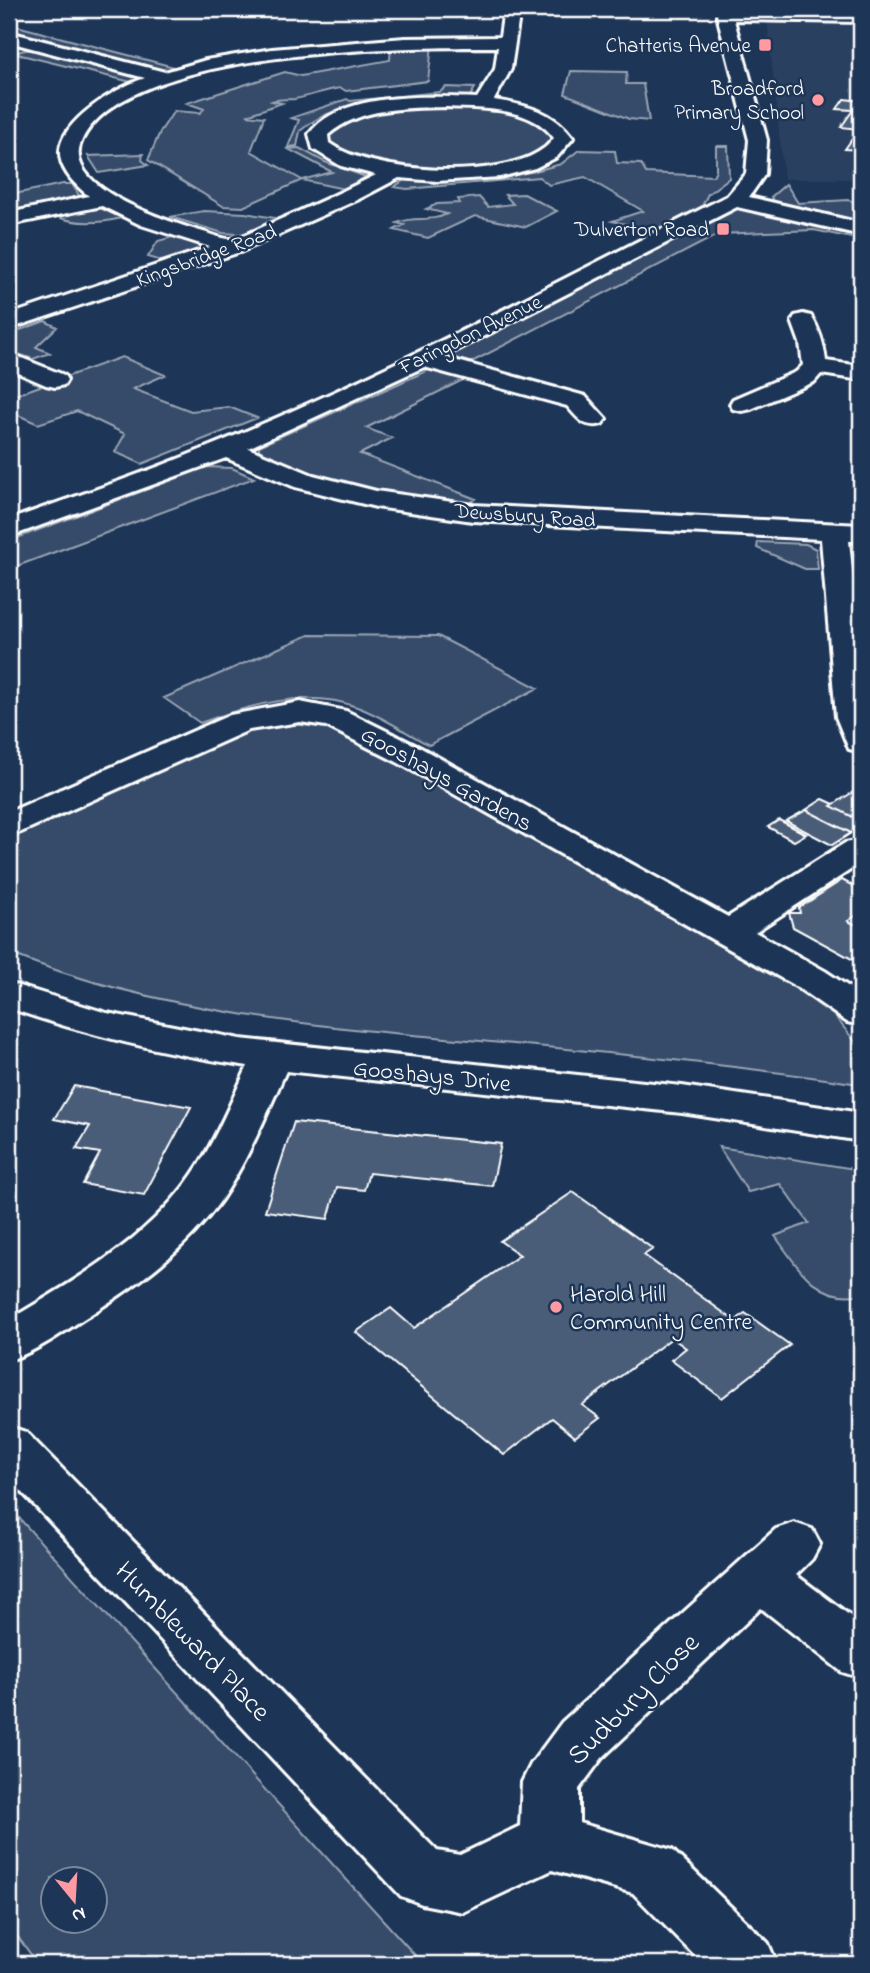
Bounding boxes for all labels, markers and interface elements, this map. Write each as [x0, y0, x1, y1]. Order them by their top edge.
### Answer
place label: Chatteris Avenue [606, 32, 752, 62]
marker: Chatteris Avenue [757, 37, 773, 53]
place label: Broadford Primary School [674, 75, 804, 131]
marker: Broadford Primary School [810, 92, 826, 108]
place label: Dulverton Road [573, 216, 709, 246]
street label: Kingsbridge Road [132, 218, 282, 298]
marker: Dulverton Road [715, 221, 731, 237]
street label: Faringdon Avenue [393, 288, 549, 386]
street label: Dewsbury Road [452, 497, 597, 539]
street label: Gooshays Gardens [353, 718, 538, 843]
street label: Gooshays Drive [351, 1052, 513, 1104]
place label: Harold Hill Community Centre [570, 1278, 752, 1342]
marker: Harold Hill Community Centre [548, 1299, 564, 1315]
street label: Humbleward Place [104, 1553, 279, 1732]
street label: Sudbury Close [559, 1624, 710, 1776]
north arrow [38, 1864, 108, 1934]
text: N [68, 1899, 89, 1929]

